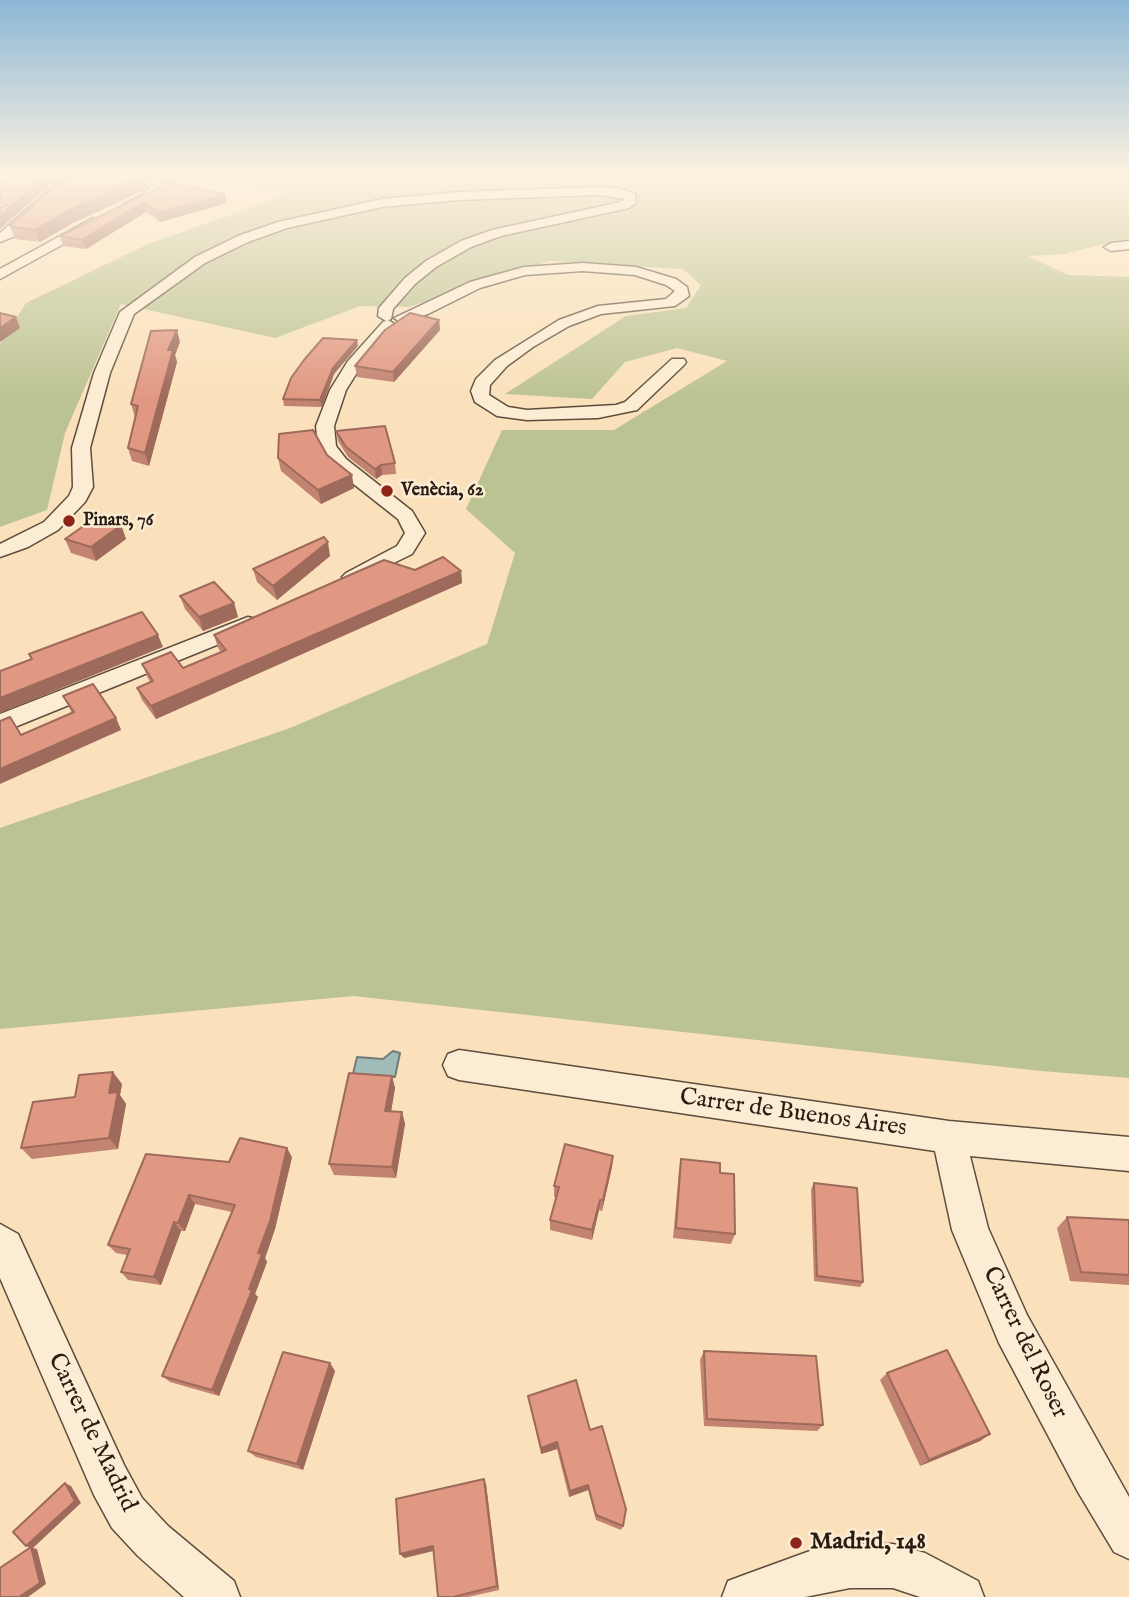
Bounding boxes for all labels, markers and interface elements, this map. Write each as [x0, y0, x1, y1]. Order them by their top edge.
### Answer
place label: Venècia, 62 [401, 480, 483, 502]
marker: Venècia, 62 [379, 483, 395, 499]
place label: Pinars, 76 [83, 510, 153, 532]
marker: Pinars, 76 [61, 513, 77, 529]
street label: Carrer de Buenos Aires [678, 1084, 908, 1144]
street label: Carrer del Roser [975, 1262, 1073, 1424]
street label: Carrer de Madrid [40, 1349, 142, 1517]
place label: Madrid, 148 [810, 1529, 926, 1557]
marker: Madrid, 148 [788, 1535, 804, 1551]

